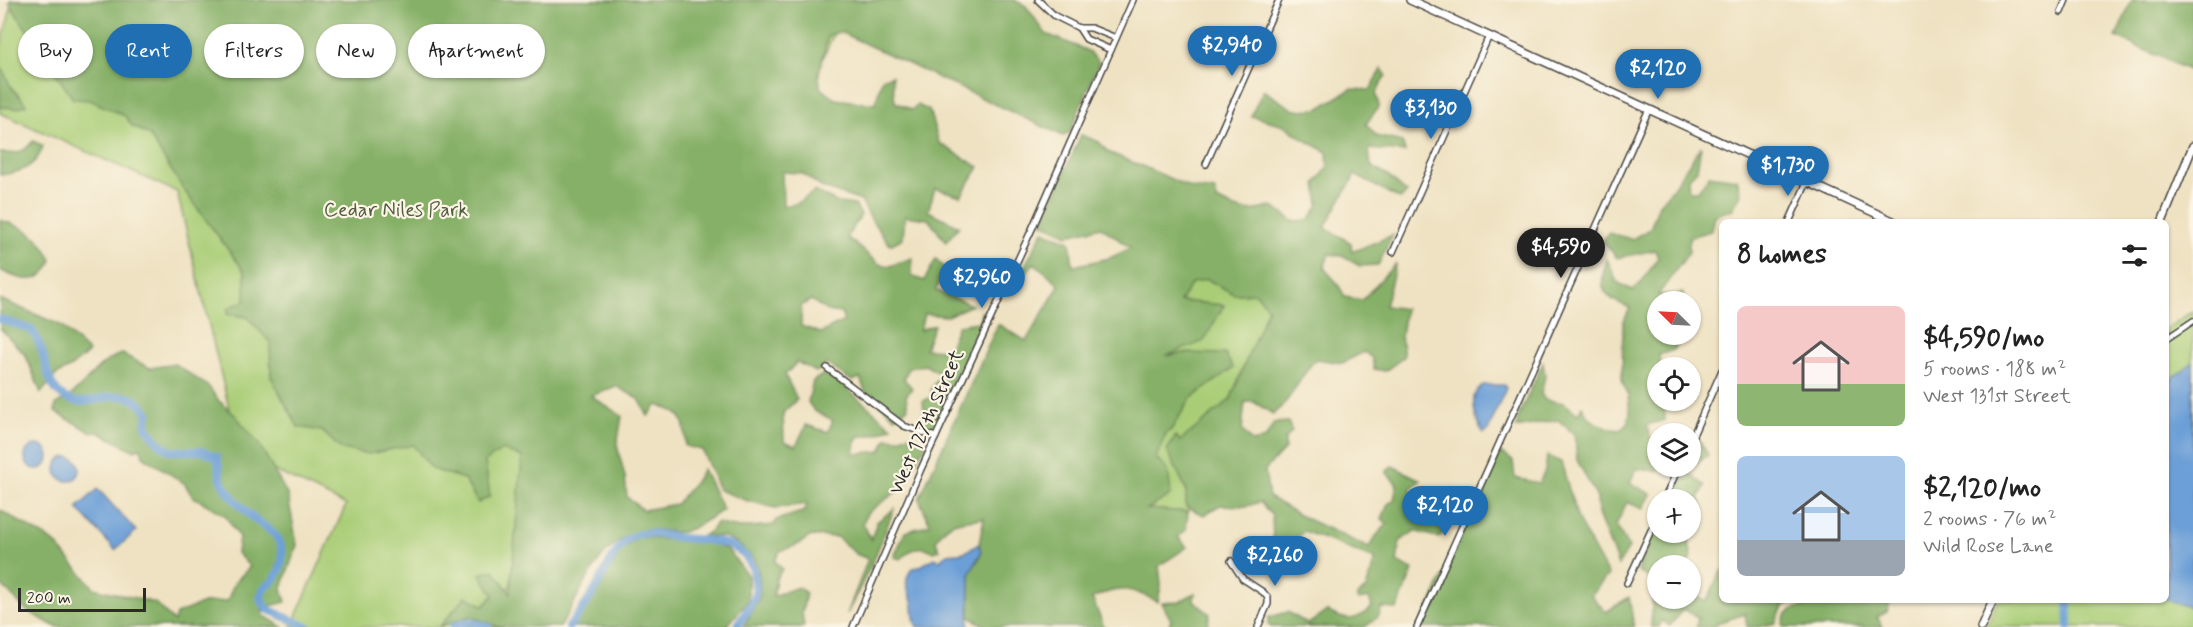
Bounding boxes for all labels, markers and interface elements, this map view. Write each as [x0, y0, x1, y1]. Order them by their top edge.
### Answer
chip: Buy [18, 24, 93, 78]
chip: Rent [105, 24, 192, 78]
chip: Filters [204, 24, 304, 78]
chip: New [316, 24, 396, 78]
chip: Apartment [408, 24, 545, 78]
pin: $2,940 [1183, 26, 1281, 77]
text: $2,940 [1202, 32, 1262, 59]
pin: $2,120 [1609, 49, 1707, 100]
text: $2,120 [1629, 55, 1687, 82]
pin: $3,130 [1382, 89, 1480, 140]
text: $3,130 [1404, 95, 1458, 122]
pin: $1,730 [1739, 146, 1837, 197]
text: $1,730 [1761, 152, 1815, 179]
park label: Cedar Niles Park [324, 197, 468, 224]
pin: $4,590 [1512, 228, 1610, 279]
text: $4,590 [1531, 234, 1591, 261]
text: 8 homes [1737, 238, 1827, 272]
icon: filters [2118, 239, 2151, 272]
pin: $2,960 [933, 258, 1031, 309]
text: $2,960 [953, 264, 1011, 291]
north arrow [1647, 291, 1701, 345]
map controls [1647, 291, 1701, 609]
text: $4,590/mo [1923, 322, 2044, 356]
icon: home [1785, 330, 1857, 402]
street label: West 127th Street [883, 345, 971, 499]
text: 5 rooms · 188 m² [1923, 356, 2066, 383]
button: locate [1647, 357, 1701, 411]
text: West 131st Street [1923, 383, 2071, 410]
button: layers [1647, 423, 1701, 477]
text: $2,120/mo [1923, 472, 2041, 506]
icon: home [1785, 480, 1857, 552]
pin: $2,120 [1396, 486, 1494, 537]
button: + [1647, 489, 1701, 543]
text: $2,120 [1416, 492, 1474, 519]
text: 2 rooms · 76 m² [1923, 506, 2056, 533]
text: Wild Rose Lane [1923, 533, 2054, 560]
pin: $2,260 [1226, 536, 1324, 587]
text: $2,260 [1246, 542, 1304, 569]
button: − [1647, 555, 1701, 609]
scale bar [18, 585, 146, 612]
text: 200 m [27, 588, 71, 609]

